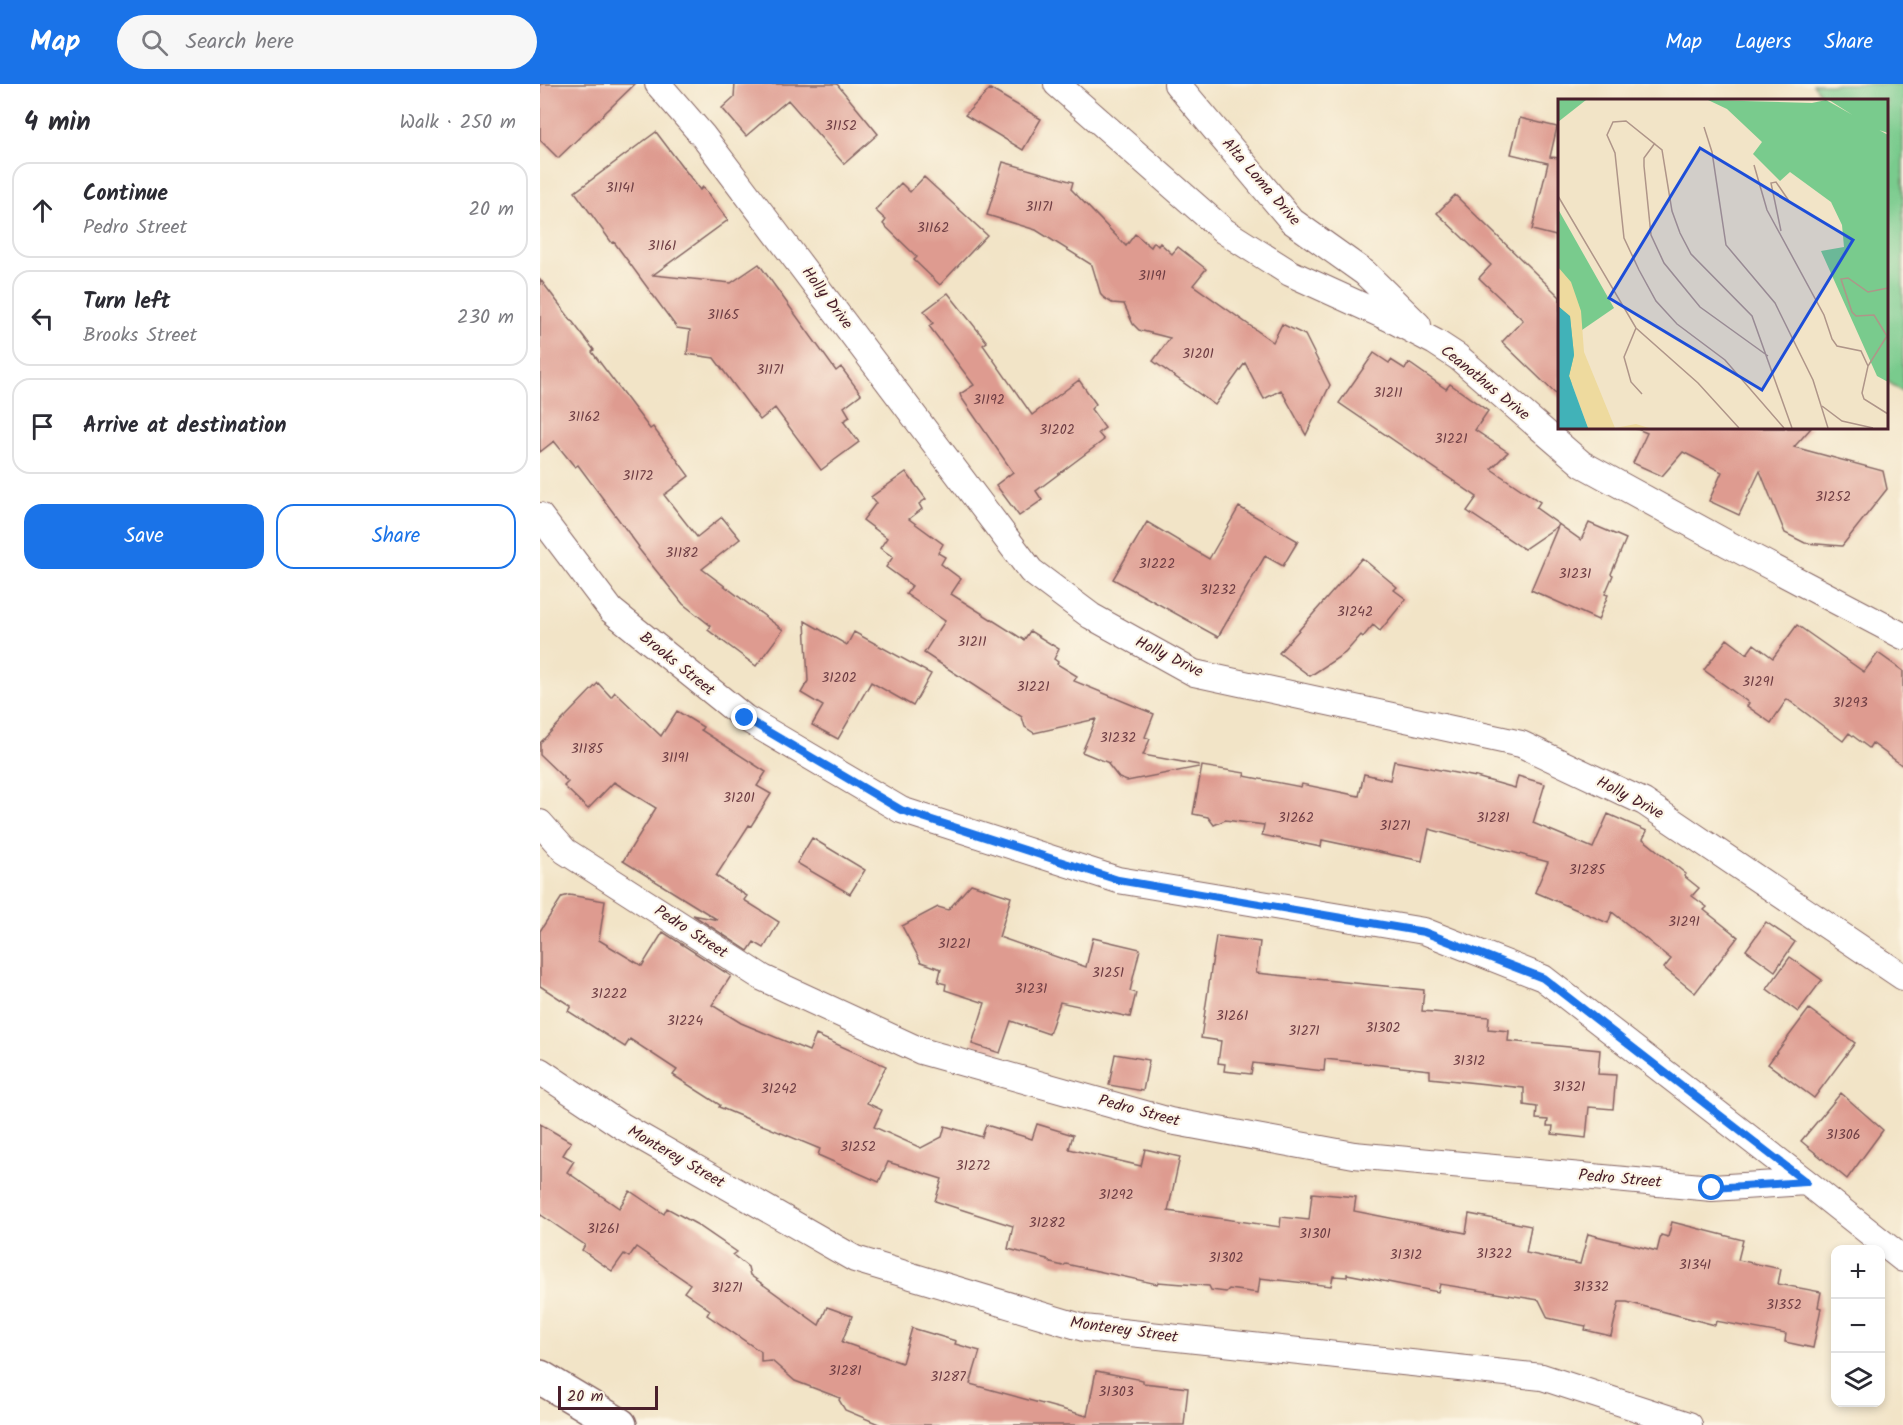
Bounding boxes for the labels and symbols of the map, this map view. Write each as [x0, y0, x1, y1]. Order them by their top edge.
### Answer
inset map [1558, 99, 1888, 429]
house number: 31152 [825, 115, 857, 137]
street label: Alta Loma Drive [1216, 132, 1306, 232]
house number: 31141 [606, 177, 634, 199]
house number: 31171 [1025, 196, 1053, 218]
house number: 31162 [917, 217, 949, 239]
house number: 31161 [648, 235, 676, 257]
street label: Holly Drive [795, 261, 859, 335]
house number: 31191 [1138, 265, 1166, 287]
house number: 31165 [707, 304, 741, 326]
street label: Ceanothus Drive [1435, 339, 1535, 427]
house number: 31201 [1182, 343, 1214, 365]
house number: 31171 [756, 359, 784, 381]
house number: 31211 [1373, 382, 1403, 404]
house number: 31192 [973, 389, 1005, 411]
house number: 31162 [568, 406, 600, 428]
house number: 31202 [1039, 419, 1075, 441]
house number: 31221 [1434, 428, 1468, 450]
house number: 31172 [622, 465, 654, 487]
house number: 31252 [1815, 486, 1851, 508]
house number: 31182 [665, 542, 699, 564]
house number: 31222 [1139, 553, 1175, 575]
house number: 31231 [1559, 563, 1591, 585]
house number: 31232 [1200, 579, 1236, 601]
house number: 31242 [1337, 601, 1373, 623]
street label: Brooks Street [634, 626, 721, 703]
street label: Holly Drive [1131, 630, 1207, 684]
house number: 31211 [957, 631, 987, 653]
house number: 31202 [821, 667, 857, 689]
house number: 31291 [1742, 671, 1774, 693]
house number: 31221 [1016, 676, 1050, 698]
house number: 31293 [1832, 692, 1868, 714]
route end [731, 704, 757, 730]
house number: 31232 [1100, 727, 1136, 749]
house number: 31185 [571, 738, 605, 760]
house number: 31191 [661, 747, 689, 769]
street label: Holly Drive [1592, 770, 1668, 826]
house number: 31201 [723, 787, 755, 809]
house number: 31262 [1278, 807, 1314, 829]
house number: 31281 [1476, 807, 1510, 829]
house number: 31271 [1379, 815, 1411, 837]
house number: 31285 [1569, 859, 1607, 881]
street label: Pedro Street [649, 899, 733, 966]
house number: 31291 [1668, 911, 1700, 933]
house number: 31221 [937, 933, 971, 955]
house number: 31251 [1092, 962, 1124, 984]
house number: 31231 [1015, 978, 1047, 1000]
house number: 31222 [591, 983, 627, 1005]
house number: 31261 [1216, 1005, 1248, 1027]
house number: 31224 [667, 1010, 703, 1032]
house number: 31302 [1365, 1017, 1401, 1039]
house number: 31271 [1288, 1020, 1320, 1042]
house number: 31312 [1453, 1050, 1485, 1072]
house number: 31321 [1553, 1076, 1585, 1098]
house number: 31242 [761, 1078, 797, 1100]
street label: Pedro Street [1095, 1088, 1183, 1134]
street label: Monterey Street [623, 1119, 730, 1195]
house number: 31306 [1825, 1124, 1861, 1146]
house number: 31252 [840, 1136, 876, 1158]
house number: 31272 [955, 1155, 991, 1177]
street label: Pedro Street [1577, 1163, 1663, 1195]
route start [1698, 1174, 1724, 1200]
house number: 31292 [1098, 1184, 1134, 1206]
house number: 31282 [1028, 1212, 1066, 1234]
house number: 31261 [587, 1218, 619, 1240]
house number: 31301 [1299, 1223, 1331, 1245]
house number: 31322 [1476, 1243, 1512, 1265]
house number: 31312 [1390, 1244, 1422, 1266]
house number: 31302 [1208, 1247, 1244, 1269]
house number: 31341 [1679, 1254, 1711, 1276]
house number: 31332 [1573, 1276, 1609, 1298]
house number: 31271 [711, 1277, 743, 1299]
house number: 31352 [1766, 1294, 1802, 1316]
street label: Monterey Street [1068, 1310, 1180, 1350]
house number: 31281 [828, 1360, 862, 1382]
house number: 31287 [930, 1366, 966, 1388]
house number: 31303 [1098, 1381, 1134, 1403]
scale bar [558, 1383, 658, 1410]

